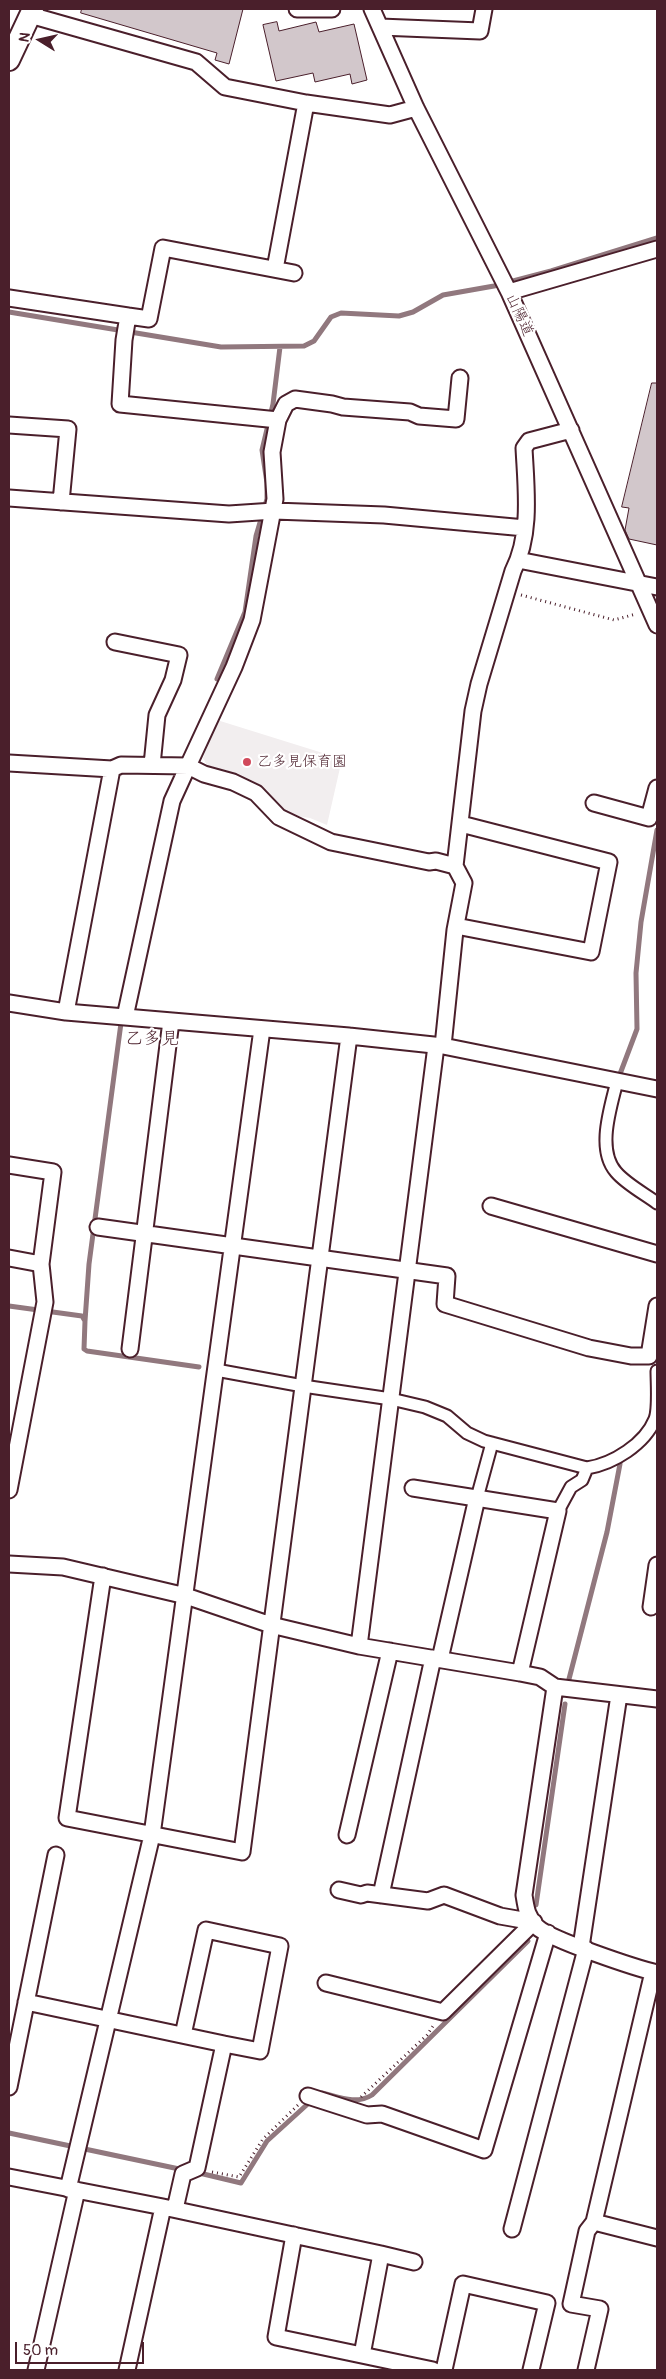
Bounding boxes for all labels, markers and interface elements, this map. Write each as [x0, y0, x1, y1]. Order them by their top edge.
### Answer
north arrow [15, 15, 65, 65]
text: N [16, 31, 34, 43]
street label: 山陽道 [501, 291, 537, 339]
place label: 乙多見保育園 [257, 753, 347, 771]
marker: 乙多見保育園 [241, 756, 253, 768]
district label: 乙多見 [125, 1028, 179, 1050]
scale bar [18, 2332, 146, 2364]
text: 50 m [23, 2341, 58, 2360]

